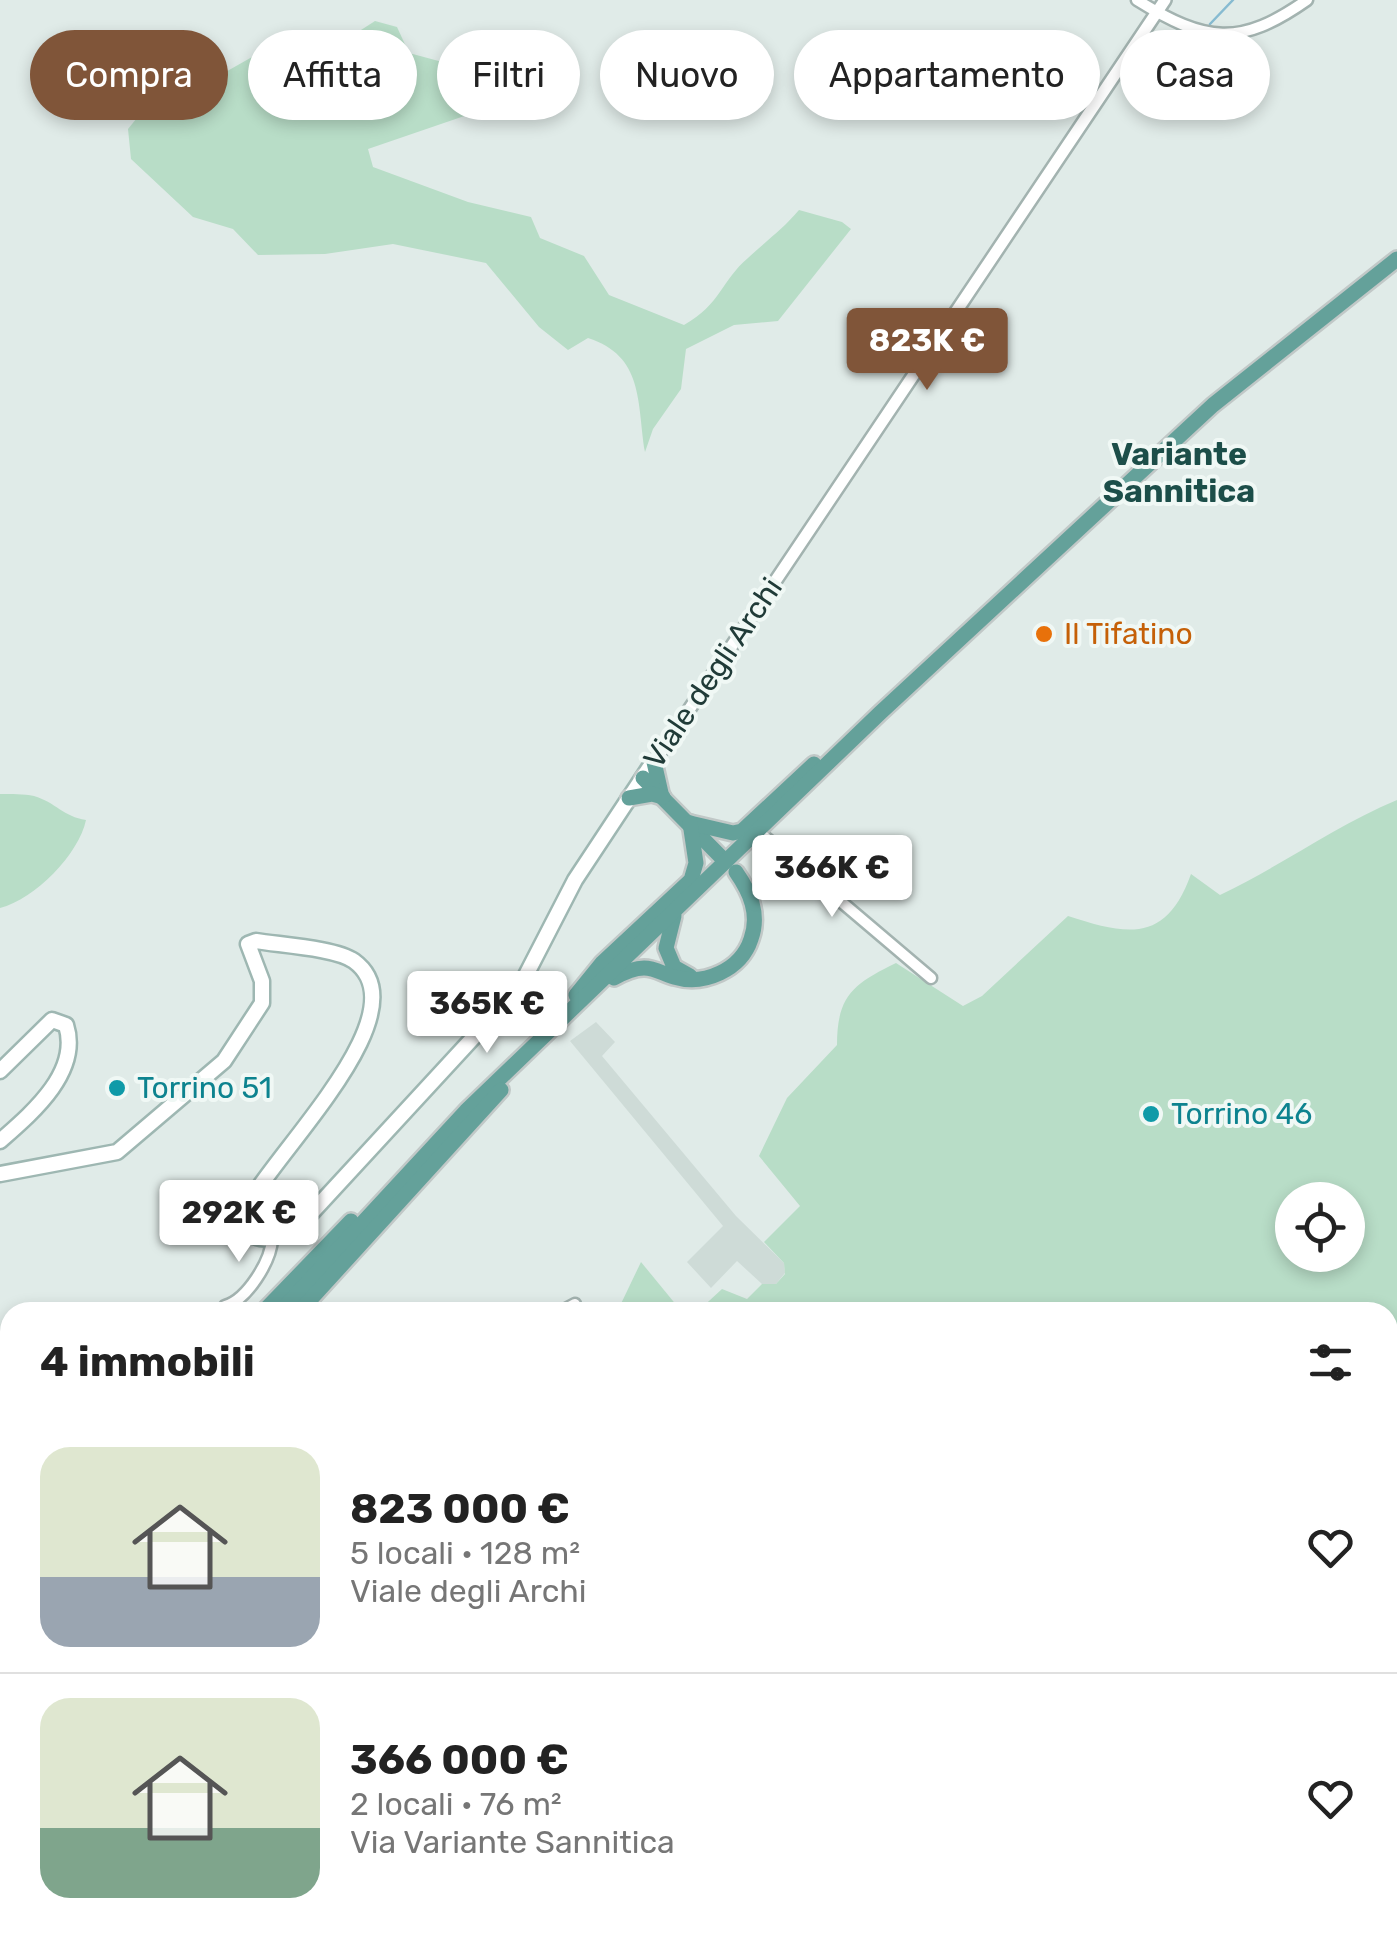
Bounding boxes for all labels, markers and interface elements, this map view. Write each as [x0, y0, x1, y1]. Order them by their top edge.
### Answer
chip: Compra [30, 30, 228, 120]
chip: Affitta [248, 30, 417, 120]
chip: Filtri [437, 30, 580, 120]
chip: Nuovo [600, 30, 774, 120]
chip: Appartamento [794, 30, 1100, 120]
chip: Casa [1120, 30, 1270, 120]
pin: 823K € [846, 308, 1008, 393]
text: 823K € [869, 321, 985, 359]
district label: Variante Sannitica [1103, 435, 1255, 510]
street label: Viale degli Archi [636, 571, 790, 775]
place label: Il Tifatino [1064, 616, 1193, 652]
marker: Il Tifatino [1033, 623, 1055, 645]
pin: 366K € [751, 835, 913, 920]
text: 366K € [774, 848, 890, 886]
pin: 365K € [406, 971, 568, 1056]
text: 365K € [429, 984, 545, 1022]
place label: Torrino 51 [137, 1070, 272, 1106]
marker: Torrino 51 [106, 1077, 128, 1099]
place label: Torrino 46 [1171, 1096, 1312, 1132]
marker: Torrino 46 [1140, 1103, 1162, 1125]
pin: 292K € [158, 1180, 320, 1265]
map controls [1275, 1182, 1365, 1272]
button: locate [1275, 1182, 1365, 1272]
text: 292K € [181, 1193, 297, 1231]
icon: filters [1303, 1335, 1358, 1390]
text: 4 immobili [40, 1337, 255, 1387]
text: 823 000 € [350, 1484, 570, 1534]
icon: home [120, 1487, 240, 1607]
icon: heart [1303, 1520, 1358, 1575]
text: 5 locali · 128 m² [350, 1534, 580, 1572]
text: Viale degli Archi [350, 1572, 587, 1610]
text: 366 000 € [350, 1735, 569, 1785]
icon: home [120, 1738, 240, 1858]
icon: heart [1303, 1771, 1358, 1826]
text: 2 locali · 76 m² [350, 1785, 562, 1823]
text: Via Variante Sannitica [350, 1823, 675, 1861]

